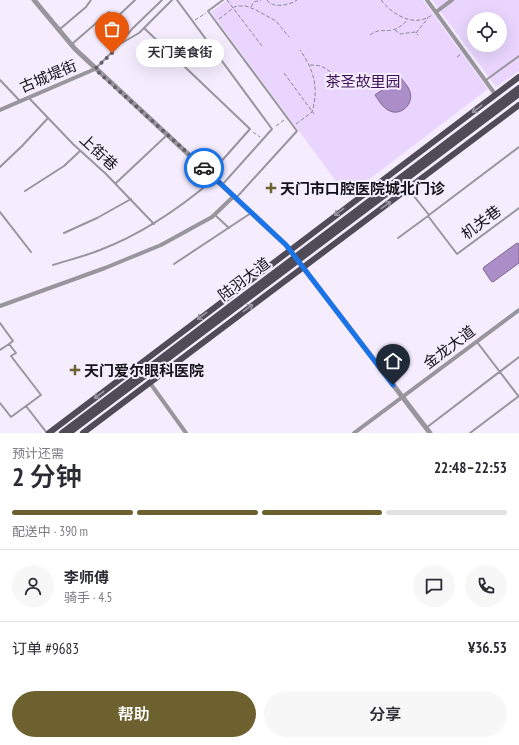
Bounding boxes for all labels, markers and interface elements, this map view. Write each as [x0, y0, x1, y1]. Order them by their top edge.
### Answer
pin [95, 12, 129, 53]
map controls [467, 12, 507, 52]
button: locate [467, 12, 507, 52]
icon: bag [101, 18, 123, 40]
callout: 天门美食街 [136, 39, 224, 67]
text: 天门美食街 [147, 44, 213, 61]
street label: 古城堤街 [17, 56, 79, 96]
park label: 茶圣故里园 [325, 72, 401, 91]
one-way arrow [471, 104, 482, 113]
street label: 上街巷 [76, 130, 122, 174]
courier [184, 148, 224, 188]
icon: car [193, 157, 215, 179]
place label: 天门市口腔医院城北门诊 [280, 179, 446, 198]
marker: 天门市口腔医院城北门诊 [265, 182, 277, 194]
one-way arrow [381, 201, 392, 209]
street label: 机关巷 [457, 201, 505, 243]
one-way arrow [334, 208, 345, 217]
street label: 陆羽大道 [214, 253, 274, 305]
one-way arrow [243, 304, 254, 313]
one-way arrow [197, 312, 208, 321]
street label: 金龙大道 [419, 321, 479, 373]
pin [376, 344, 410, 385]
icon: home [382, 350, 404, 372]
place label: 天门爱尔眼科医院 [84, 361, 204, 380]
marker: 天门爱尔眼科医院 [69, 364, 81, 376]
one-way arrow [94, 391, 105, 399]
text: 预计还需 [12, 445, 64, 462]
text: 22:48–22:53 [434, 458, 507, 477]
text: 2 分钟 [12, 460, 82, 493]
text: 配送中 · 390 m [12, 523, 88, 540]
button: person [12, 565, 54, 607]
button: chat [413, 565, 455, 607]
button: phone [465, 565, 507, 607]
text: 李师傅 [64, 568, 109, 587]
text: 骑手 · 4.5 [64, 589, 112, 606]
text: ¥36.53 [468, 638, 507, 657]
text: 订单 #9683 [12, 639, 79, 658]
button: 帮助 [12, 691, 256, 737]
button: 分享 [264, 691, 507, 737]

